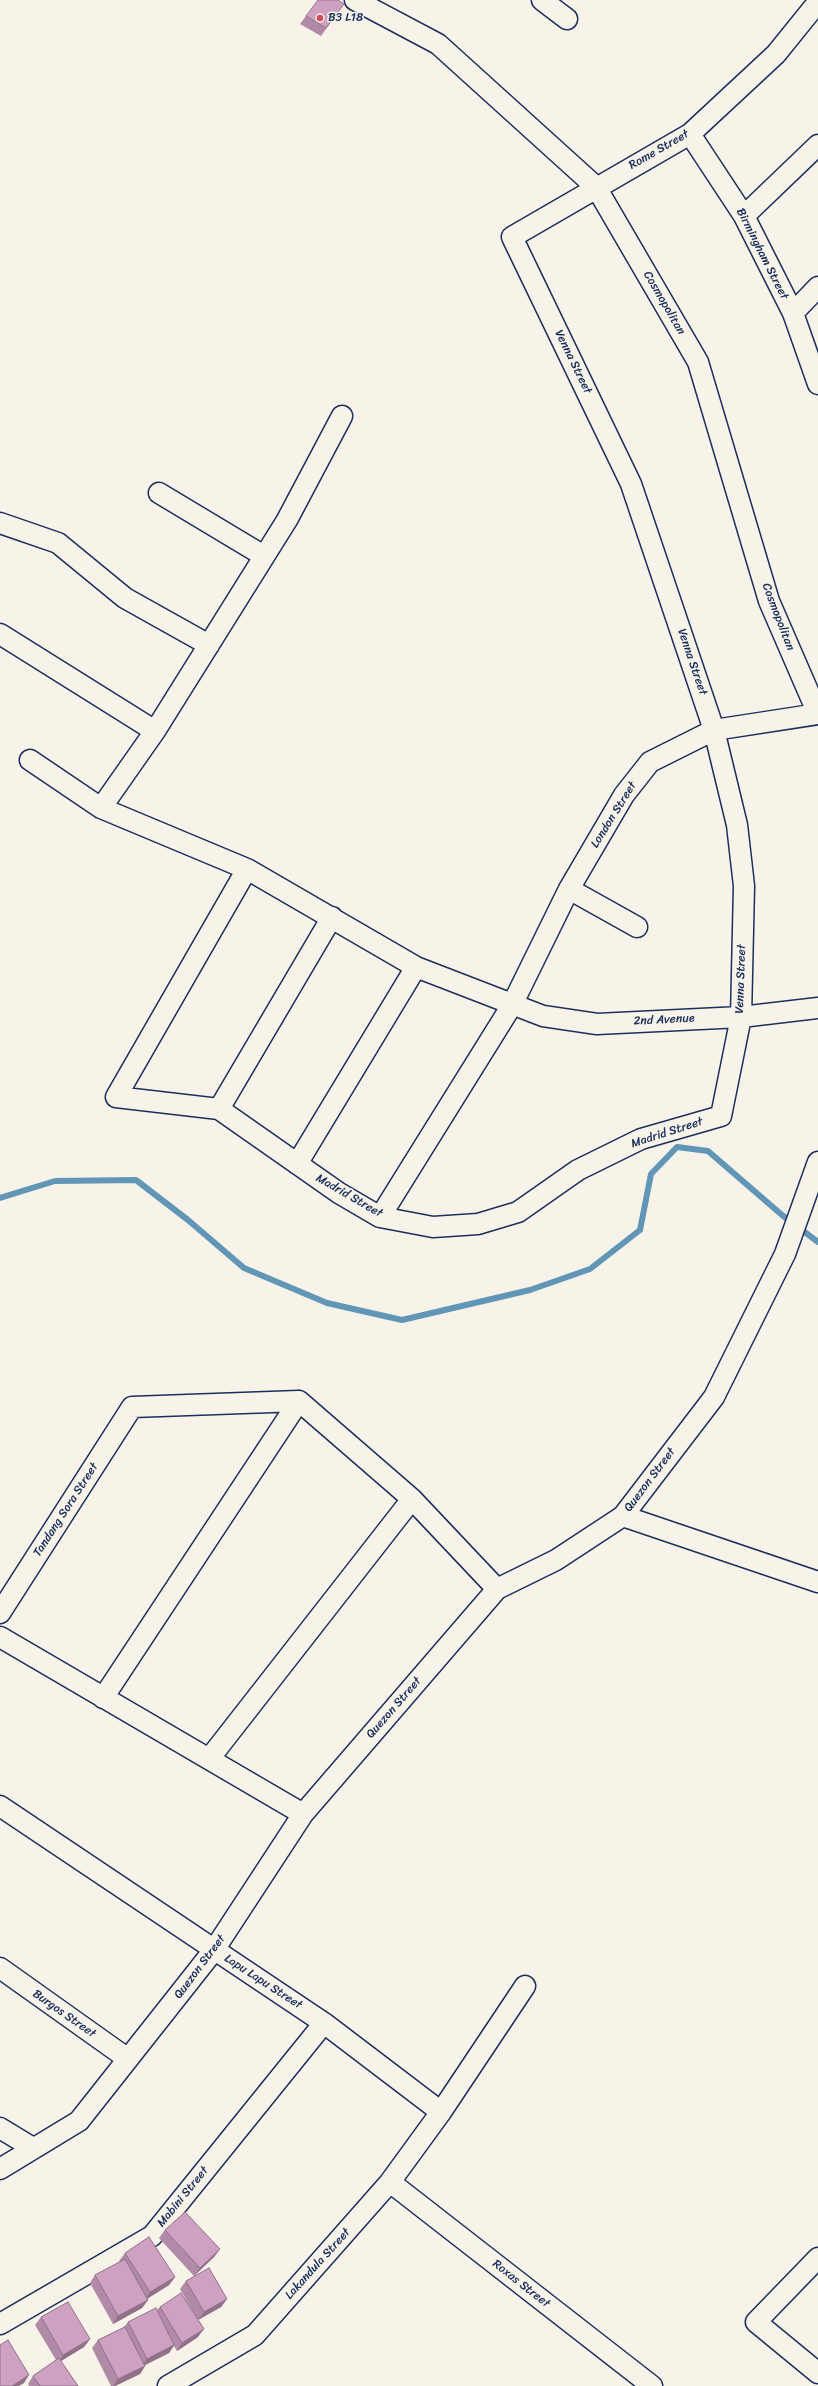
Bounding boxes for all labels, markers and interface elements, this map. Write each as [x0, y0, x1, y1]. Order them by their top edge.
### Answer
place label: B3 L18 [328, 11, 363, 25]
marker: B3 L18 [315, 13, 325, 23]
street label: Rome Street [626, 127, 692, 173]
street label: Birmingham Street [733, 206, 791, 302]
street label: Cosmopolitan [640, 269, 688, 337]
street label: Venna Street [551, 328, 595, 396]
street label: Cosmopolitan [759, 581, 797, 653]
street label: Venna Street [674, 627, 710, 697]
street label: London Street [588, 779, 640, 851]
street label: Venna Street [733, 944, 749, 1014]
street label: 2nd Avenue [633, 1011, 695, 1029]
street label: Madrid Street [629, 1115, 705, 1151]
street label: Madrid Street [313, 1171, 385, 1221]
street label: Quezon Street [621, 1445, 679, 1515]
street label: Tandang Sora Street [30, 1460, 102, 1560]
street label: Quezon Street [363, 1674, 425, 1742]
street label: Quezon Street [171, 1932, 229, 2002]
street label: Lapu Lapu Street [221, 1952, 305, 2012]
street label: Burgos Street [30, 1987, 98, 2041]
street label: Mabini Street [154, 2164, 212, 2230]
street label: Lakandula Street [282, 2226, 354, 2302]
street label: Roxas Street [489, 2257, 553, 2311]

